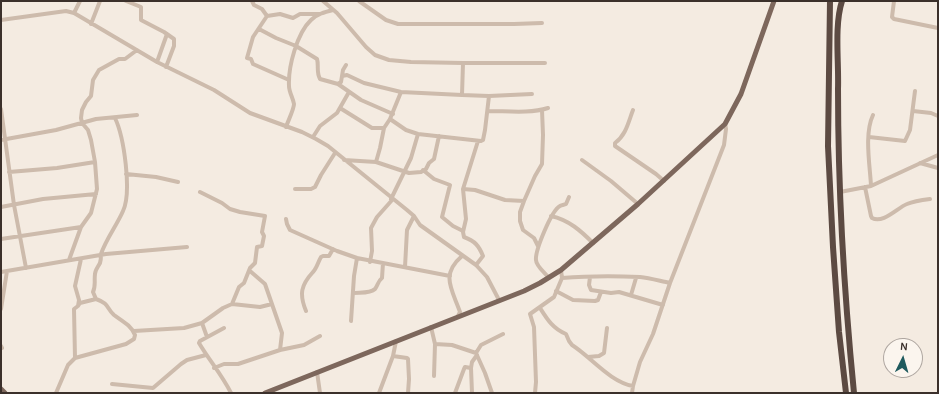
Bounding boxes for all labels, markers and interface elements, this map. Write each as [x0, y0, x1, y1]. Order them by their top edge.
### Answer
north arrow [883, 338, 923, 378]
text: N [899, 340, 908, 353]

